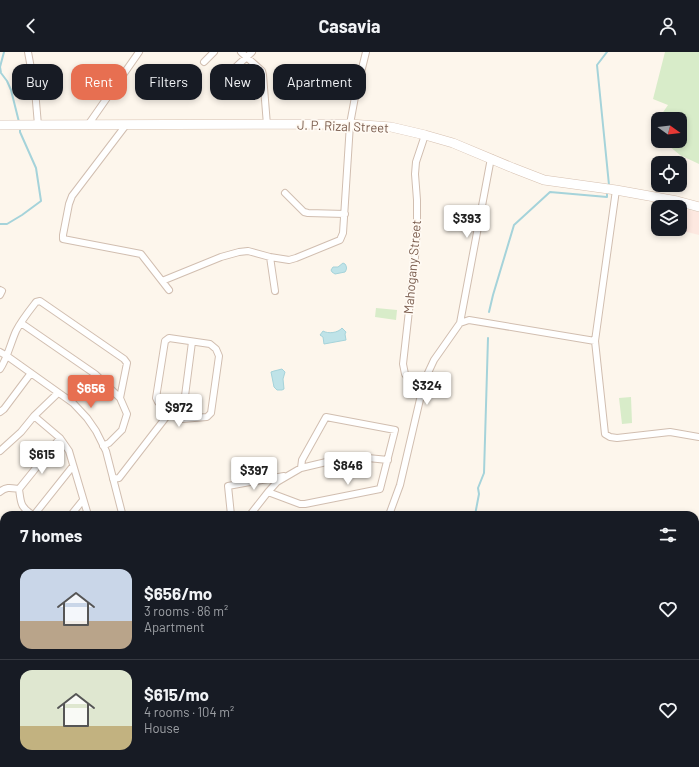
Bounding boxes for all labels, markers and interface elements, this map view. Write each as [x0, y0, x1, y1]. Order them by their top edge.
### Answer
icon: back [20, 15, 42, 37]
text: Casavia [318, 15, 381, 37]
icon: person [657, 15, 679, 37]
chip: Buy [12, 64, 63, 100]
chip: Rent [71, 64, 127, 100]
chip: Filters [135, 64, 202, 100]
chip: New [210, 64, 265, 100]
chip: Apartment [273, 64, 366, 100]
north arrow [651, 112, 687, 148]
map controls [651, 112, 687, 236]
street label: J. P. Rizal Street [297, 116, 389, 136]
button: locate [651, 156, 687, 192]
button: layers [651, 200, 687, 236]
pin: $393 [443, 205, 491, 239]
text: $393 [453, 210, 481, 226]
street label: Mahogany Street [400, 219, 424, 315]
pin: $324 [403, 372, 451, 406]
pin: $656 [67, 375, 115, 409]
text: $324 [412, 377, 442, 393]
text: $656 [77, 380, 105, 396]
pin: $972 [155, 394, 203, 428]
text: $972 [165, 399, 193, 415]
pin: $615 [18, 441, 66, 475]
text: $615 [29, 446, 55, 462]
pin: $846 [324, 452, 372, 486]
pin: $397 [230, 457, 278, 491]
text: $846 [333, 457, 363, 473]
text: $397 [240, 462, 268, 478]
icon: filters [657, 524, 679, 546]
text: 7 homes [20, 525, 82, 545]
text: $656/mo [144, 583, 212, 603]
icon: home [52, 585, 100, 633]
icon: heart [657, 598, 679, 620]
text: 3 rooms · 86 m² [144, 603, 228, 619]
text: Apartment [144, 619, 205, 635]
text: $615/mo [144, 684, 209, 704]
icon: home [52, 686, 100, 734]
icon: heart [657, 699, 679, 721]
text: 4 rooms · 104 m² [144, 704, 234, 720]
text: House [144, 720, 180, 736]

